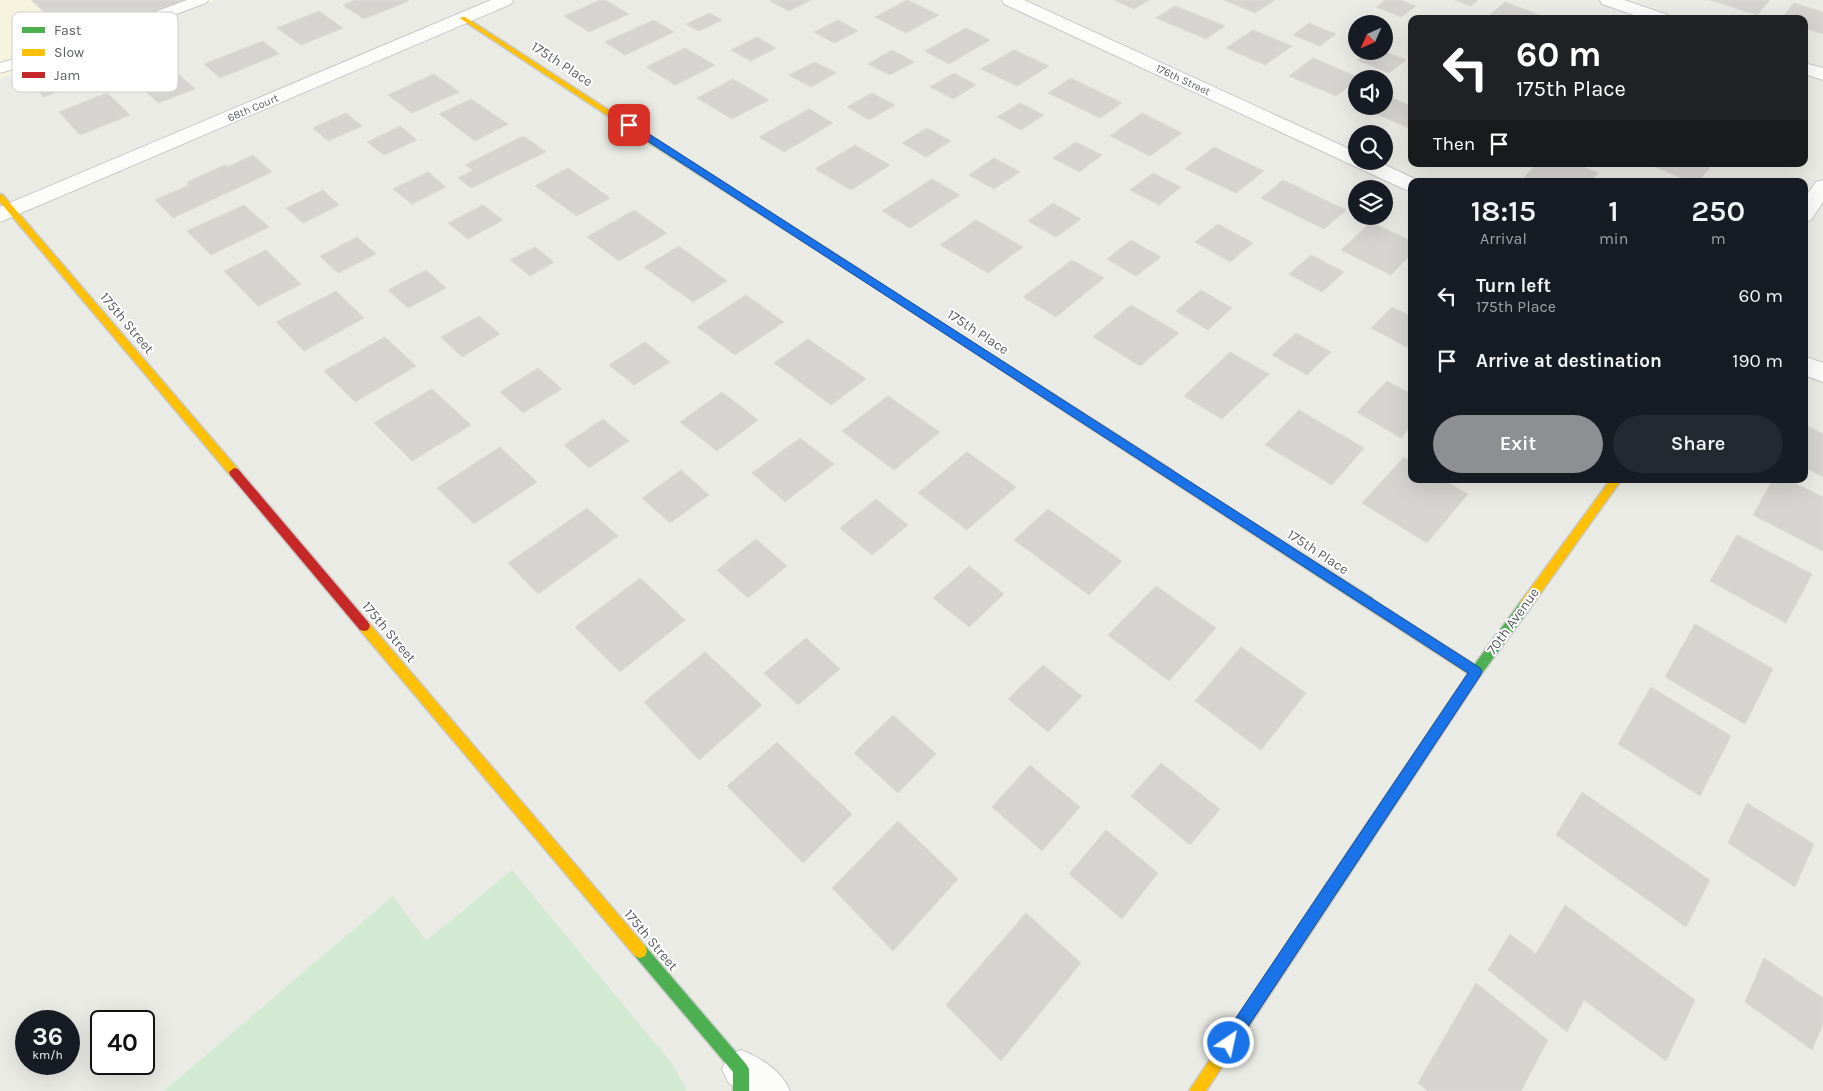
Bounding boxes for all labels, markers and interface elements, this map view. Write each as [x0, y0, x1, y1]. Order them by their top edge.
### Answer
legend [12, 12, 178, 92]
north arrow [1348, 15, 1392, 60]
map controls [1348, 15, 1393, 225]
text: Fast [54, 22, 81, 39]
text: 60 m [1516, 34, 1601, 75]
icon: left [1433, 35, 1498, 100]
street label: 175th Place [528, 38, 596, 90]
text: Slow [54, 44, 84, 61]
street label: 176th Street [1154, 62, 1212, 98]
text: Jam [54, 67, 80, 84]
button: sound [1348, 70, 1393, 115]
text: 175th Place [1516, 76, 1626, 102]
street label: 68th Court [226, 91, 280, 125]
pin [608, 104, 650, 146]
icon: arrive [615, 111, 643, 139]
button: search [1348, 125, 1393, 170]
icon: arrive [1485, 130, 1513, 158]
text: Then [1433, 133, 1475, 155]
button: layers [1348, 180, 1393, 225]
text: 18:15 [1471, 193, 1536, 229]
text: 1 [1608, 193, 1619, 229]
text: 250 [1691, 193, 1745, 229]
text: Arrival [1480, 229, 1527, 248]
text: min [1599, 229, 1628, 248]
text: m [1711, 229, 1726, 248]
text: Turn left [1476, 275, 1551, 297]
icon: left [1433, 282, 1461, 310]
text: 60 m [1739, 285, 1783, 307]
street label: 175th Street [97, 289, 157, 357]
text: 175th Place [1476, 297, 1556, 316]
street label: 175th Place [944, 306, 1012, 358]
icon: arrive [1433, 347, 1461, 375]
text: Arrive at destination [1476, 350, 1662, 372]
text: 190 m [1732, 350, 1783, 372]
button: Exit [1433, 415, 1603, 473]
button: Share [1613, 415, 1783, 473]
street label: 175th Place [1284, 526, 1352, 578]
street label: 70th Avenue [1483, 584, 1543, 658]
street label: 175th Street [359, 598, 419, 666]
street label: 175th Street [621, 906, 681, 974]
speed limit sign: 40 [90, 1010, 155, 1075]
position arrow [1202, 1016, 1254, 1068]
text: 36 [32, 1022, 63, 1051]
text: km/h [32, 1048, 63, 1062]

